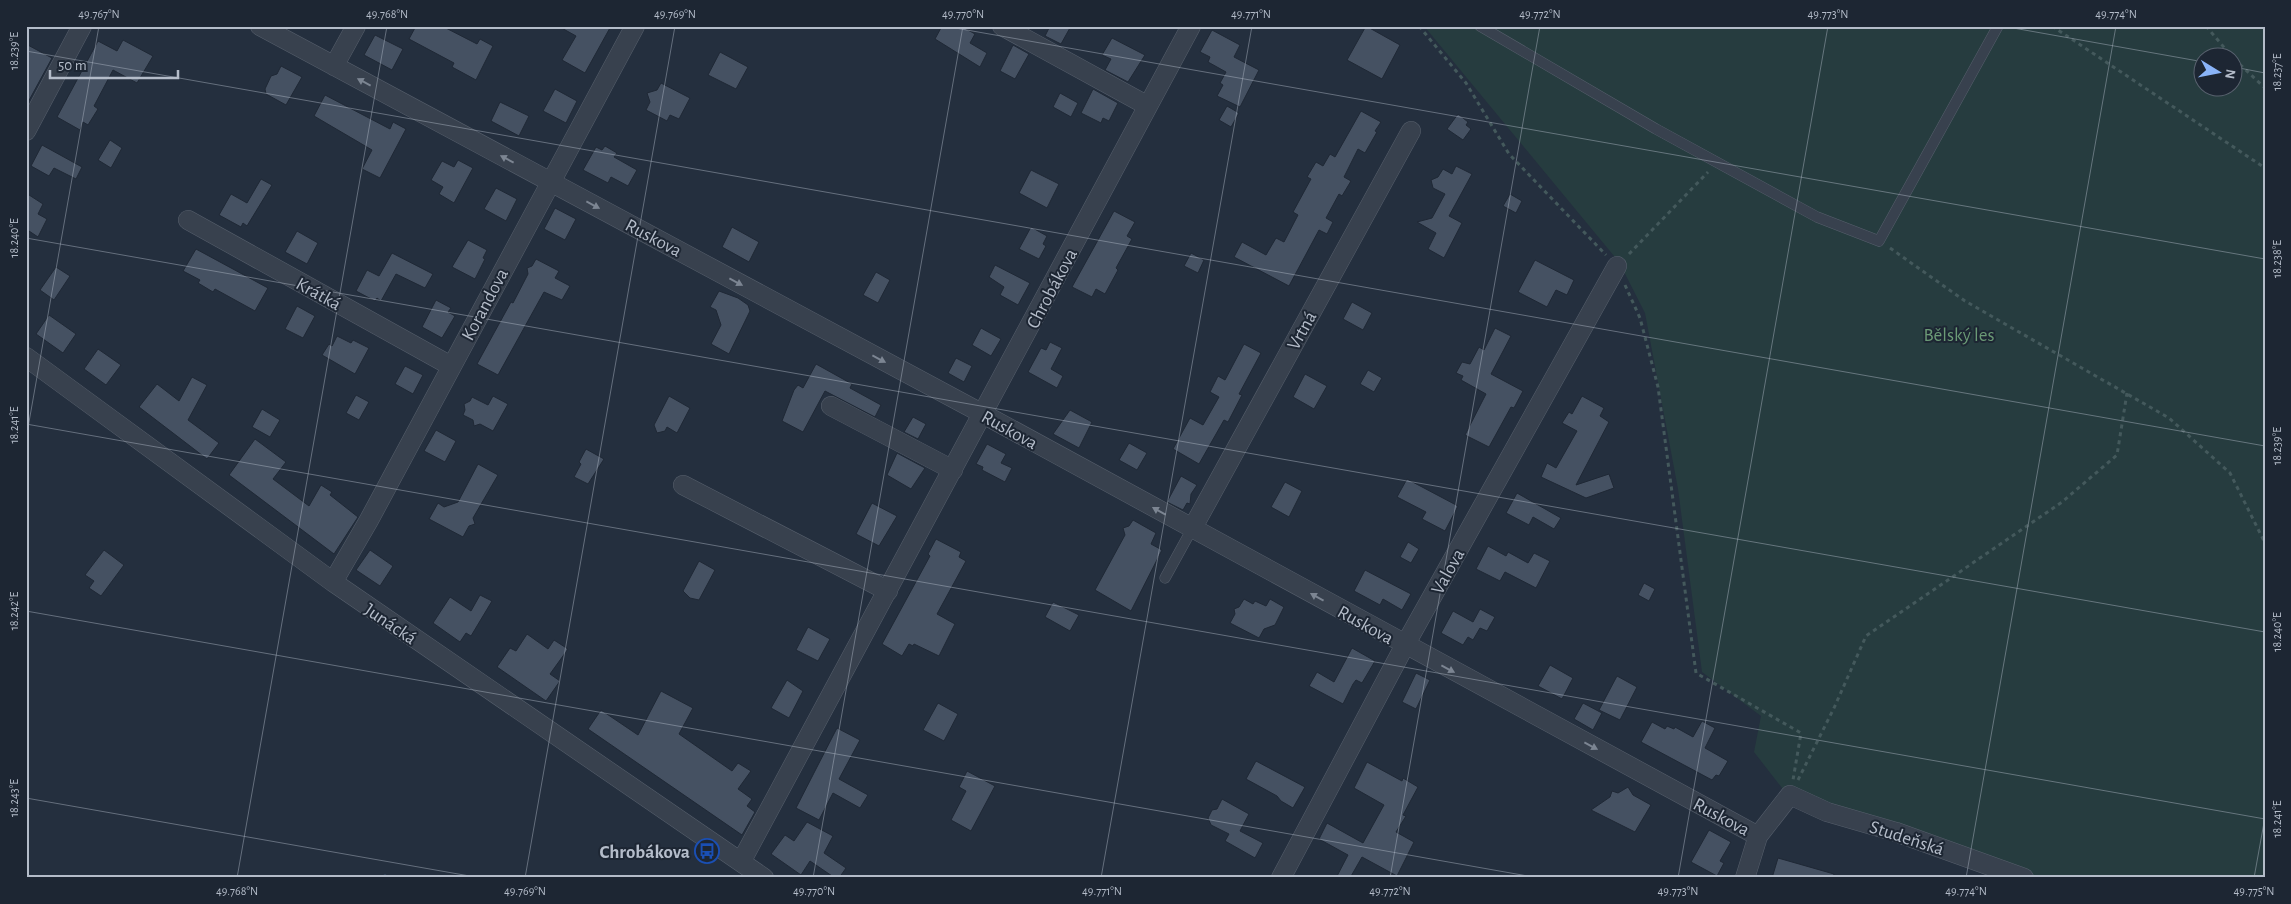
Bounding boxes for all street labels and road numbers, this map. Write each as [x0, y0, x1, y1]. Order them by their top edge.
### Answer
street label: Ruskova [622, 216, 685, 261]
street label: Chrobákova [1023, 245, 1081, 332]
street label: Korandova [458, 265, 512, 344]
street label: Krátká [293, 274, 344, 314]
street label: Vrtná [1284, 308, 1321, 353]
street label: Ruskova [978, 407, 1041, 453]
street label: Valova [1428, 546, 1469, 598]
street label: Junácká [361, 600, 420, 648]
street label: Ruskova [1334, 602, 1397, 648]
street label: Ruskova [1690, 795, 1753, 840]
street label: Studeňská [1867, 817, 1946, 859]

